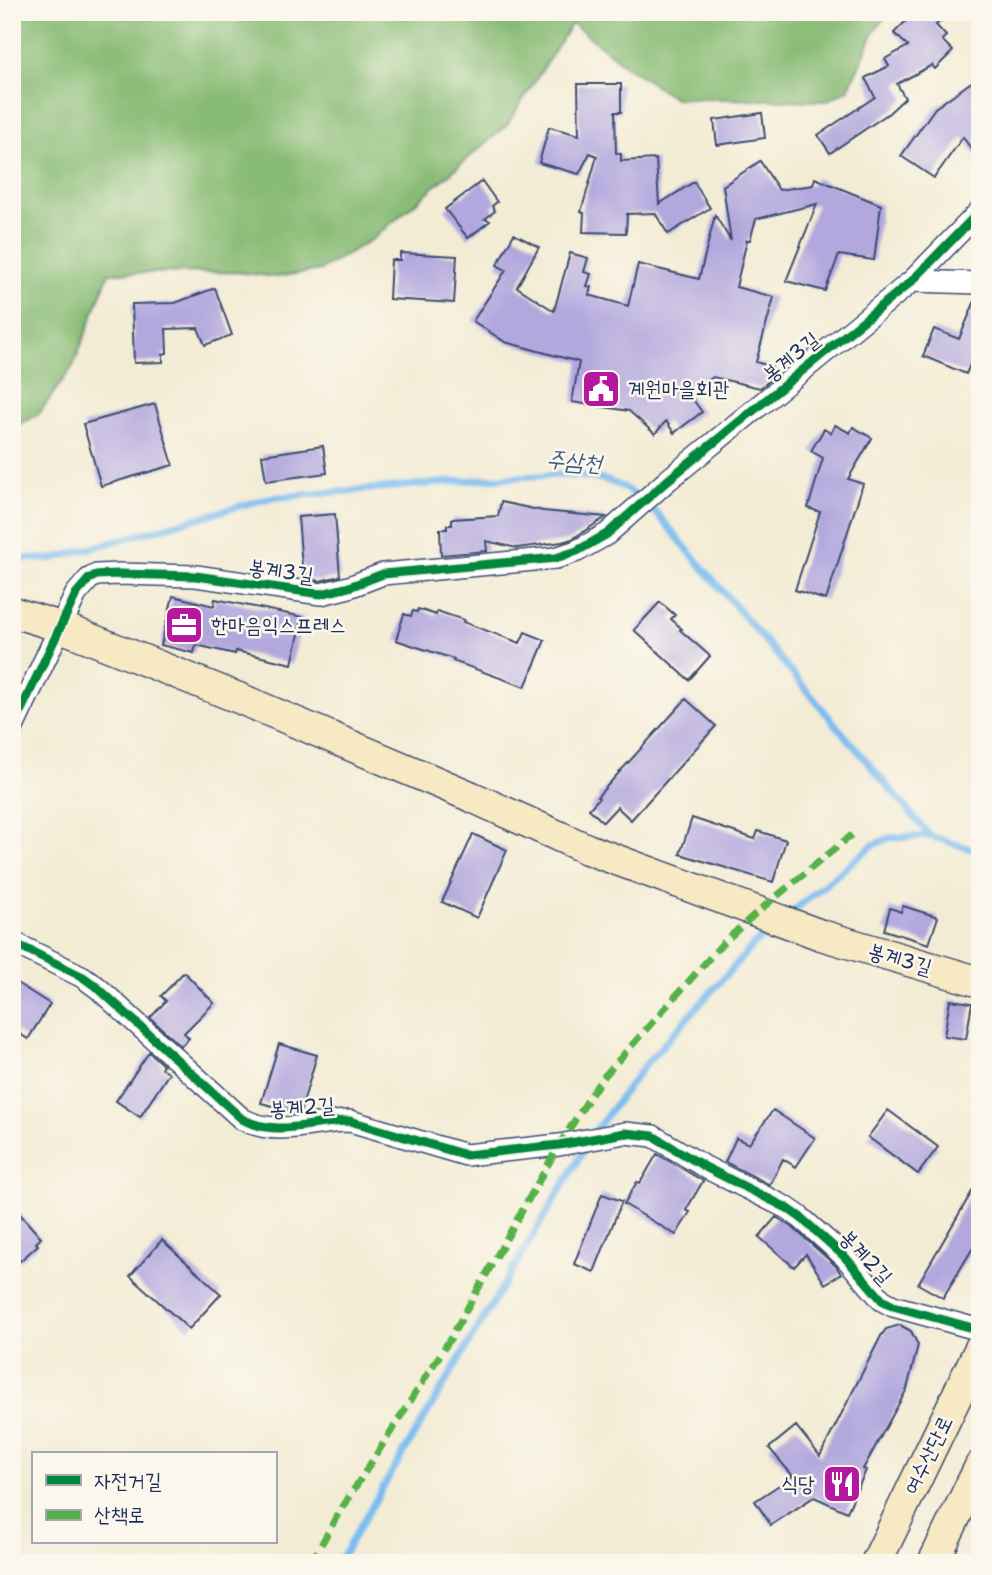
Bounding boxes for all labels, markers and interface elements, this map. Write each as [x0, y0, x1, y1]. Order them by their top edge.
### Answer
street label: 봉계3길 [757, 325, 825, 388]
public building icon: 계원마을회관 [580, 368, 622, 410]
place label: 계원마을회관 [628, 375, 729, 403]
water label: 주삼천 [545, 444, 605, 479]
street label: 봉계3길 [247, 553, 315, 589]
office icon: 한마음익스프레스 [163, 604, 205, 646]
place label: 한마음익스프레스 [211, 611, 346, 639]
street label: 봉계3길 [865, 937, 935, 981]
street label: 봉계2길 [268, 1091, 336, 1123]
street label: 봉계2길 [833, 1224, 899, 1291]
street label: 여수산단로 [897, 1411, 959, 1499]
legend [32, 1452, 276, 1544]
restaurant icon: 식당 [821, 1463, 863, 1505]
text: 자전거길 [94, 1467, 162, 1495]
place label: 식당 [781, 1470, 815, 1498]
text: 산책로 [94, 1501, 145, 1529]

